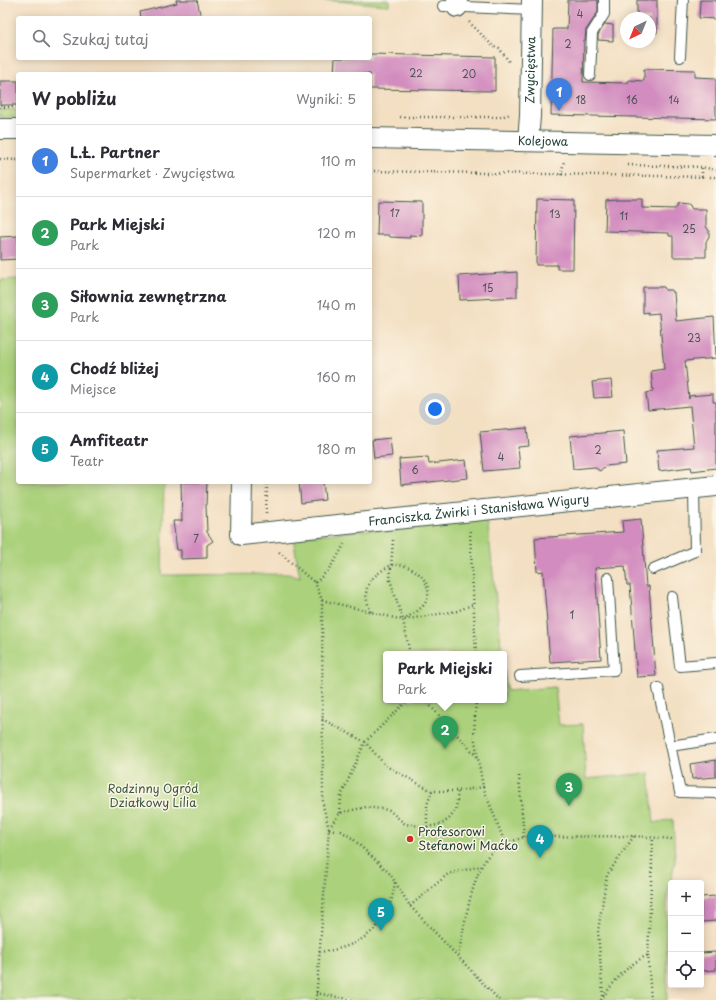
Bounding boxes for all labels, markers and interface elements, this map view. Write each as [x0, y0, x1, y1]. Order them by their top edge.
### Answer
house number: 4 [577, 6, 584, 21]
north arrow [620, 12, 656, 48]
search box [16, 16, 372, 60]
icon: search [30, 27, 52, 49]
text: Szukaj tutaj [62, 27, 149, 50]
street label: Zwycięstwa [520, 36, 539, 104]
house number: 2 [564, 36, 572, 51]
house number: 22 [409, 65, 423, 80]
house number: 20 [462, 66, 476, 81]
pin: 1 [546, 78, 572, 111]
text: W pobliżu [32, 85, 117, 111]
text: Wyniki: 5 [296, 89, 356, 108]
house number: 18 [576, 92, 586, 107]
house number: 16 [626, 92, 638, 107]
house number: 14 [668, 92, 680, 107]
street label: Kolejowa [518, 131, 569, 150]
text: L.Ł. Partner [70, 140, 160, 163]
text: 1 [42, 151, 48, 170]
text: 110 m [321, 151, 356, 170]
text: Supermarket · Zwycięstwa [70, 163, 235, 182]
house number: 17 [390, 205, 401, 220]
house number: 13 [549, 206, 561, 221]
house number: 11 [620, 208, 628, 223]
text: Park Miejski [70, 212, 165, 235]
house number: 25 [682, 221, 696, 236]
text: 2 [40, 223, 50, 242]
text: 120 m [317, 223, 356, 242]
text: Park [70, 235, 99, 254]
house number: 15 [483, 280, 493, 295]
text: Siłownia zewnętrzna [70, 284, 227, 307]
text: 3 [41, 295, 49, 314]
text: 140 m [317, 295, 356, 314]
text: Park [70, 307, 99, 326]
house number: 23 [687, 330, 701, 345]
text: Chodź bliżej [70, 356, 159, 379]
text: 4 [41, 367, 49, 386]
text: 160 m [317, 367, 356, 386]
text: Miejsce [70, 379, 116, 398]
your location [425, 399, 445, 419]
text: Amfiteatr [70, 428, 148, 451]
text: 5 [41, 439, 49, 458]
text: 180 m [317, 439, 356, 458]
house number: 2 [594, 442, 602, 457]
house number: 4 [498, 449, 505, 464]
text: Teatr [70, 451, 103, 470]
house number: 6 [411, 462, 419, 477]
street label: Franciszka Żwirki i Stanisława Wigury [367, 489, 590, 530]
house number: 7 [193, 531, 199, 546]
house number: 1 [570, 607, 574, 622]
popup [383, 651, 507, 703]
text: Park Miejski [398, 656, 492, 679]
text: Park [398, 679, 427, 698]
pin: 2 [432, 716, 458, 749]
pin: 3 [556, 773, 582, 806]
park label: Rodzinny Ogród Działkowy Lilia [107, 779, 199, 811]
place label: Profesorowi Stefanowi Maćko [418, 822, 518, 854]
pin: 4 [527, 825, 553, 858]
marker: Profesorowi Stefanowi Maćko [405, 834, 415, 844]
map controls [668, 880, 704, 988]
button: + [668, 880, 704, 916]
pin: 5 [368, 898, 394, 931]
button: − [668, 916, 704, 952]
button: locate [668, 952, 704, 988]

